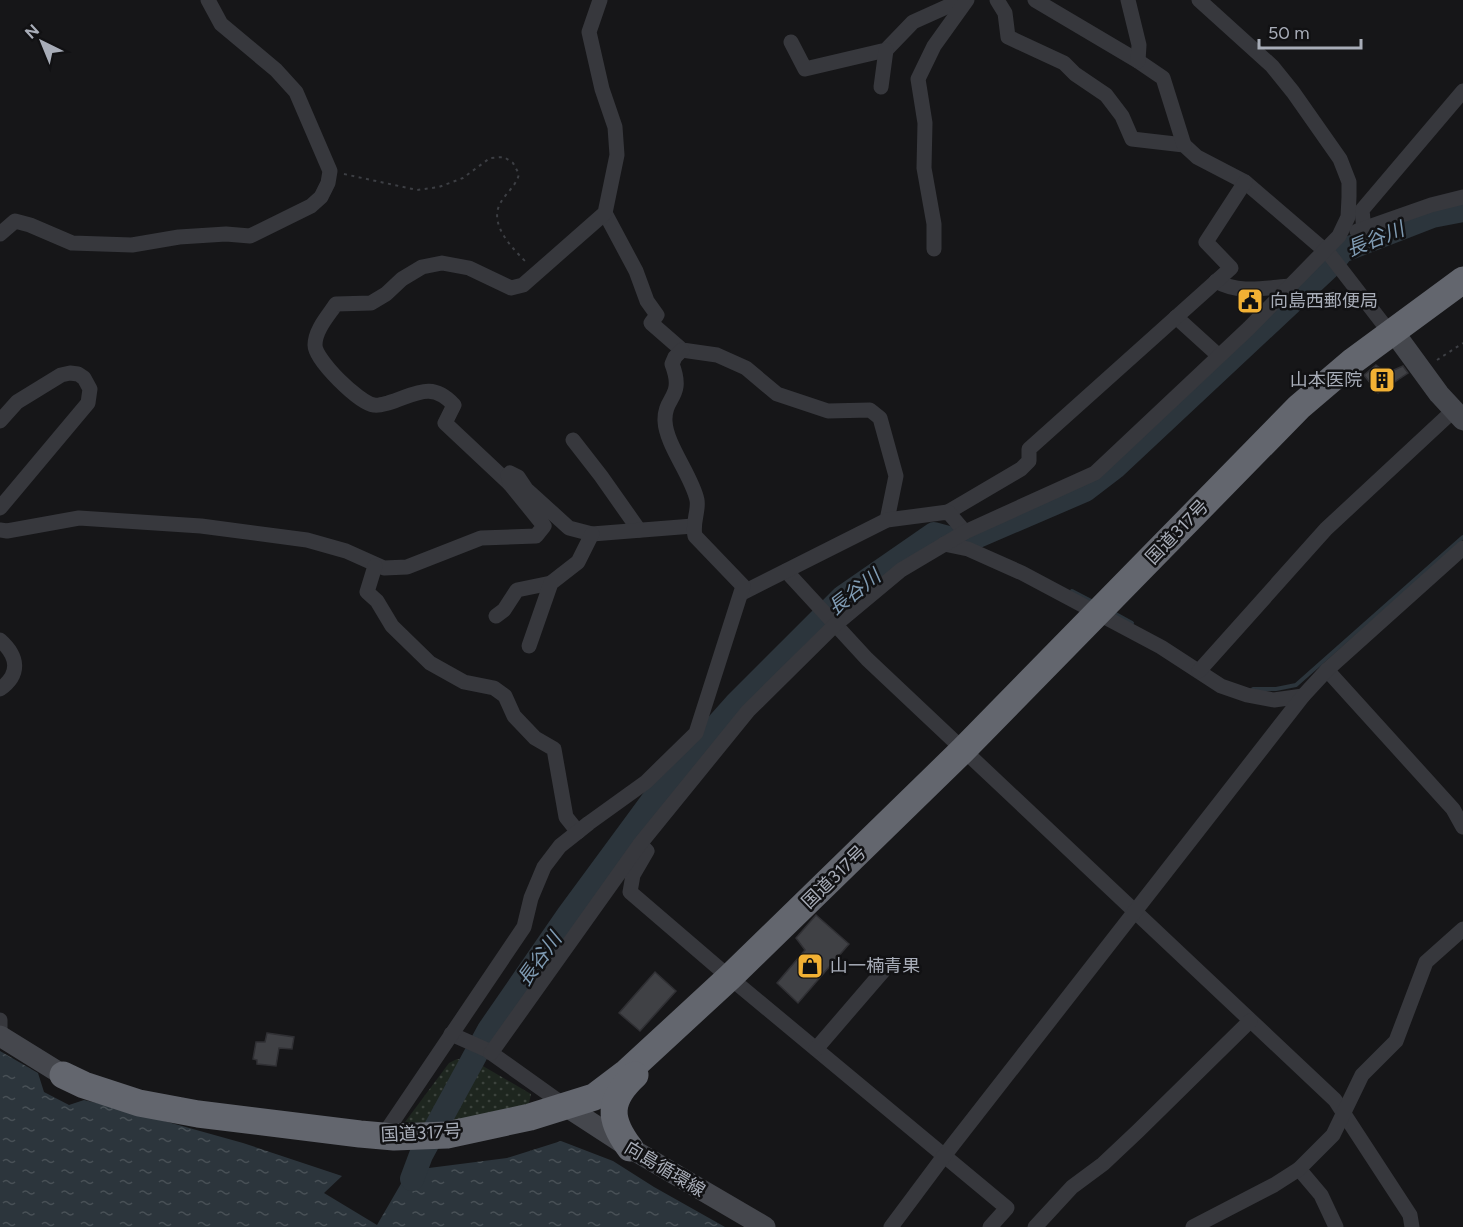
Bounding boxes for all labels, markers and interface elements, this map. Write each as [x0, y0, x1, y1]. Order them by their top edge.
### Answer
north arrow [12, 12, 72, 72]
scale bar [1259, 12, 1361, 50]
text: N [21, 20, 43, 43]
text: 50 m [1268, 22, 1310, 44]
water label: 長谷川 [1343, 216, 1409, 261]
public building icon: 向島西郵便局 [1235, 286, 1265, 316]
place label: 向島西郵便局 [1270, 290, 1378, 312]
building icon: 山本医院 [1367, 365, 1397, 395]
place label: 山本医院 [1290, 369, 1362, 391]
street label: 国道317号 [1141, 495, 1213, 569]
water label: 長谷川 [823, 563, 887, 620]
street label: 国道317号 [797, 841, 871, 913]
water label: 長谷川 [512, 926, 568, 990]
shop icon: 山一楠青果 [795, 951, 825, 981]
place label: 山一楠青果 [830, 955, 920, 977]
street label: 国道317号 [380, 1120, 462, 1146]
street label: 向島循環線 [621, 1136, 709, 1202]

